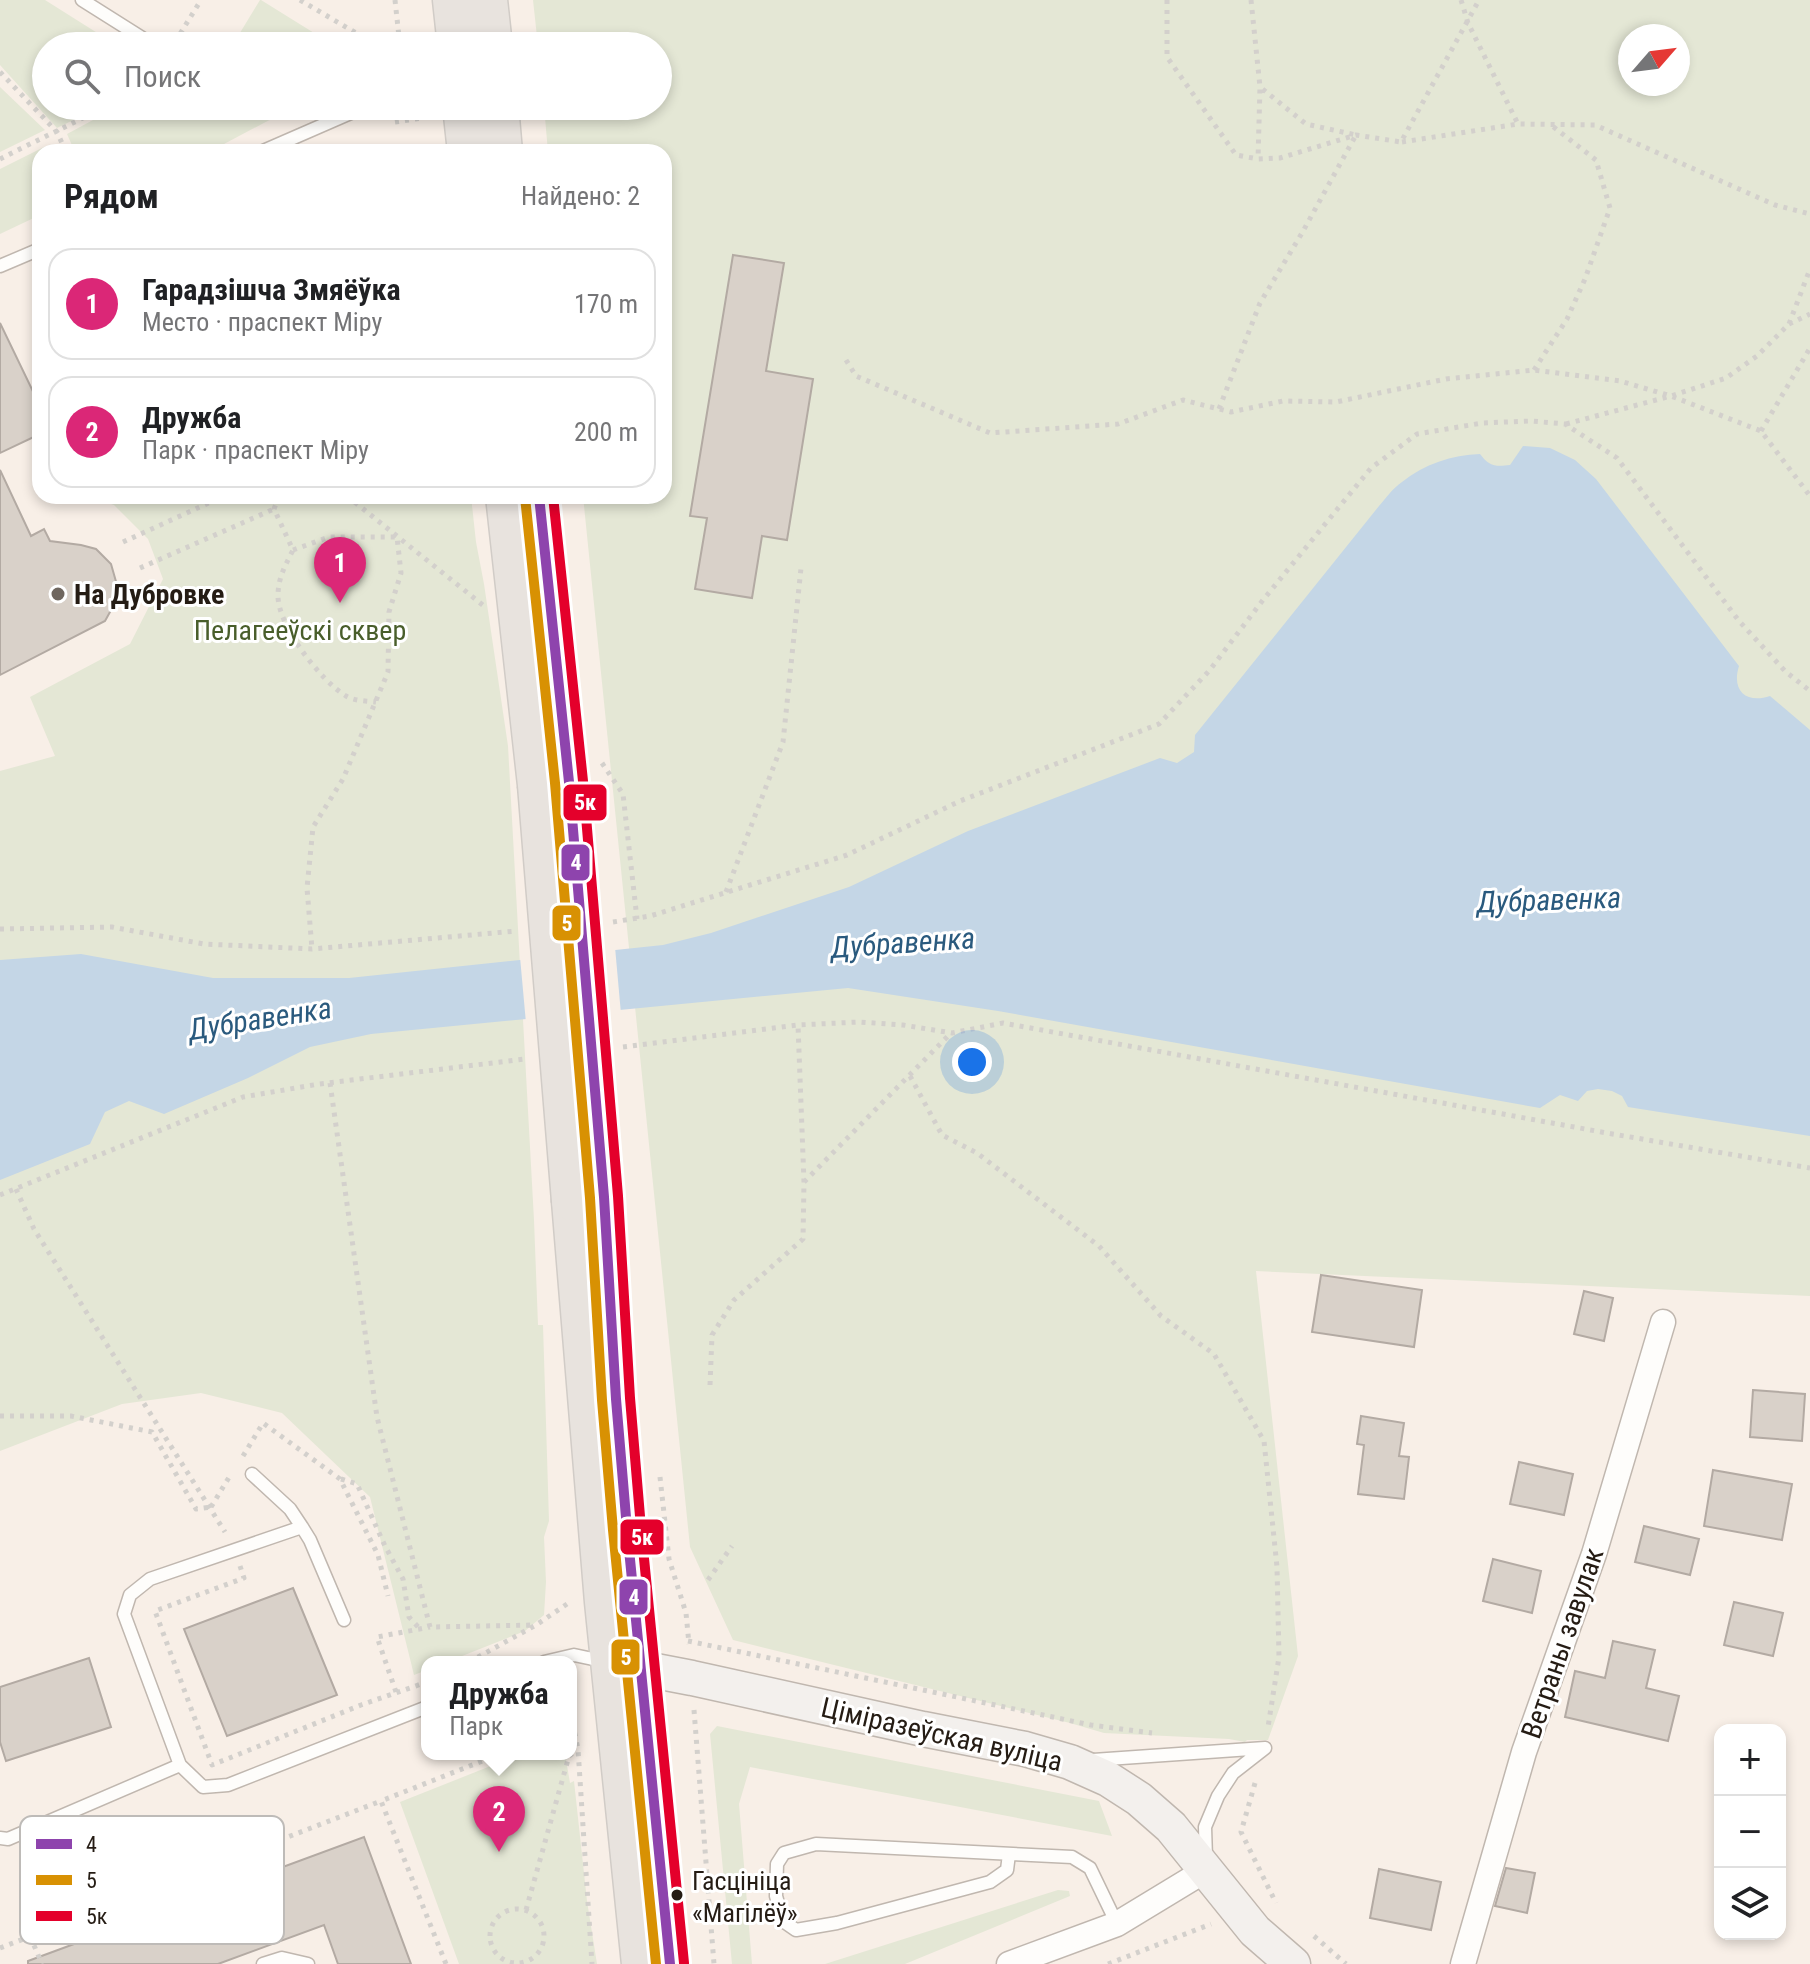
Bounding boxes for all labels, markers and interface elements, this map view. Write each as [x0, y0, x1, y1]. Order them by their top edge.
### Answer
north arrow [1618, 24, 1690, 96]
search box [32, 32, 672, 120]
icon: search [60, 54, 104, 98]
text: Поиск [124, 59, 201, 94]
text: Рядом [64, 176, 159, 216]
text: Найдено: 2 [521, 181, 640, 211]
text: Гарадзішча Змяёўка [142, 272, 401, 307]
text: 1 [85, 289, 99, 319]
text: 170 m [574, 289, 638, 319]
text: Место · праспект Міру [142, 307, 382, 337]
text: Дружба [142, 400, 241, 435]
text: 2 [85, 417, 99, 447]
text: 200 m [574, 417, 638, 447]
text: Парк · праспект Міру [142, 435, 369, 465]
pin: 1 [314, 537, 366, 603]
place label: На Дубровке [74, 578, 225, 611]
marker: На Дубровке [49, 585, 67, 603]
park label: Пелагееўскі сквер [194, 614, 406, 647]
line badge: 5к [562, 783, 608, 822]
text: 5к [574, 790, 596, 815]
line badge: 4 [560, 843, 591, 882]
text: 4 [570, 850, 582, 875]
water label: Дубравенка [1474, 879, 1622, 920]
line badge: 5 [551, 904, 582, 942]
text: 5 [561, 911, 573, 936]
water label: Дубравенка [828, 920, 976, 965]
water label: Дубравенка [184, 990, 334, 1047]
your location [952, 1042, 992, 1082]
line badge: 5к [619, 1518, 665, 1556]
text: 5к [631, 1525, 653, 1550]
street label: Ветраны завулак [1514, 1544, 1611, 1743]
line badge: 4 [618, 1578, 649, 1616]
text: 4 [628, 1585, 640, 1610]
line badge: 5 [610, 1638, 641, 1676]
text: 5 [620, 1645, 632, 1670]
popup [421, 1656, 577, 1760]
text: Дружба [449, 1676, 549, 1711]
street label: Ціміразеўская вуліца [818, 1691, 1066, 1778]
text: Парк [449, 1711, 503, 1741]
map controls [1714, 1724, 1786, 1940]
button: + [1714, 1724, 1786, 1796]
pin: 2 [473, 1786, 525, 1852]
button: − [1714, 1796, 1786, 1868]
legend [20, 1816, 284, 1944]
text: 4 [86, 1832, 97, 1857]
place label: Гасцініца «Магілёў» [692, 1866, 798, 1928]
text: 5 [86, 1868, 97, 1893]
button: layers [1714, 1868, 1786, 1940]
marker: Гасцініца «Магілёў» [669, 1887, 685, 1903]
text: 5к [86, 1904, 108, 1929]

